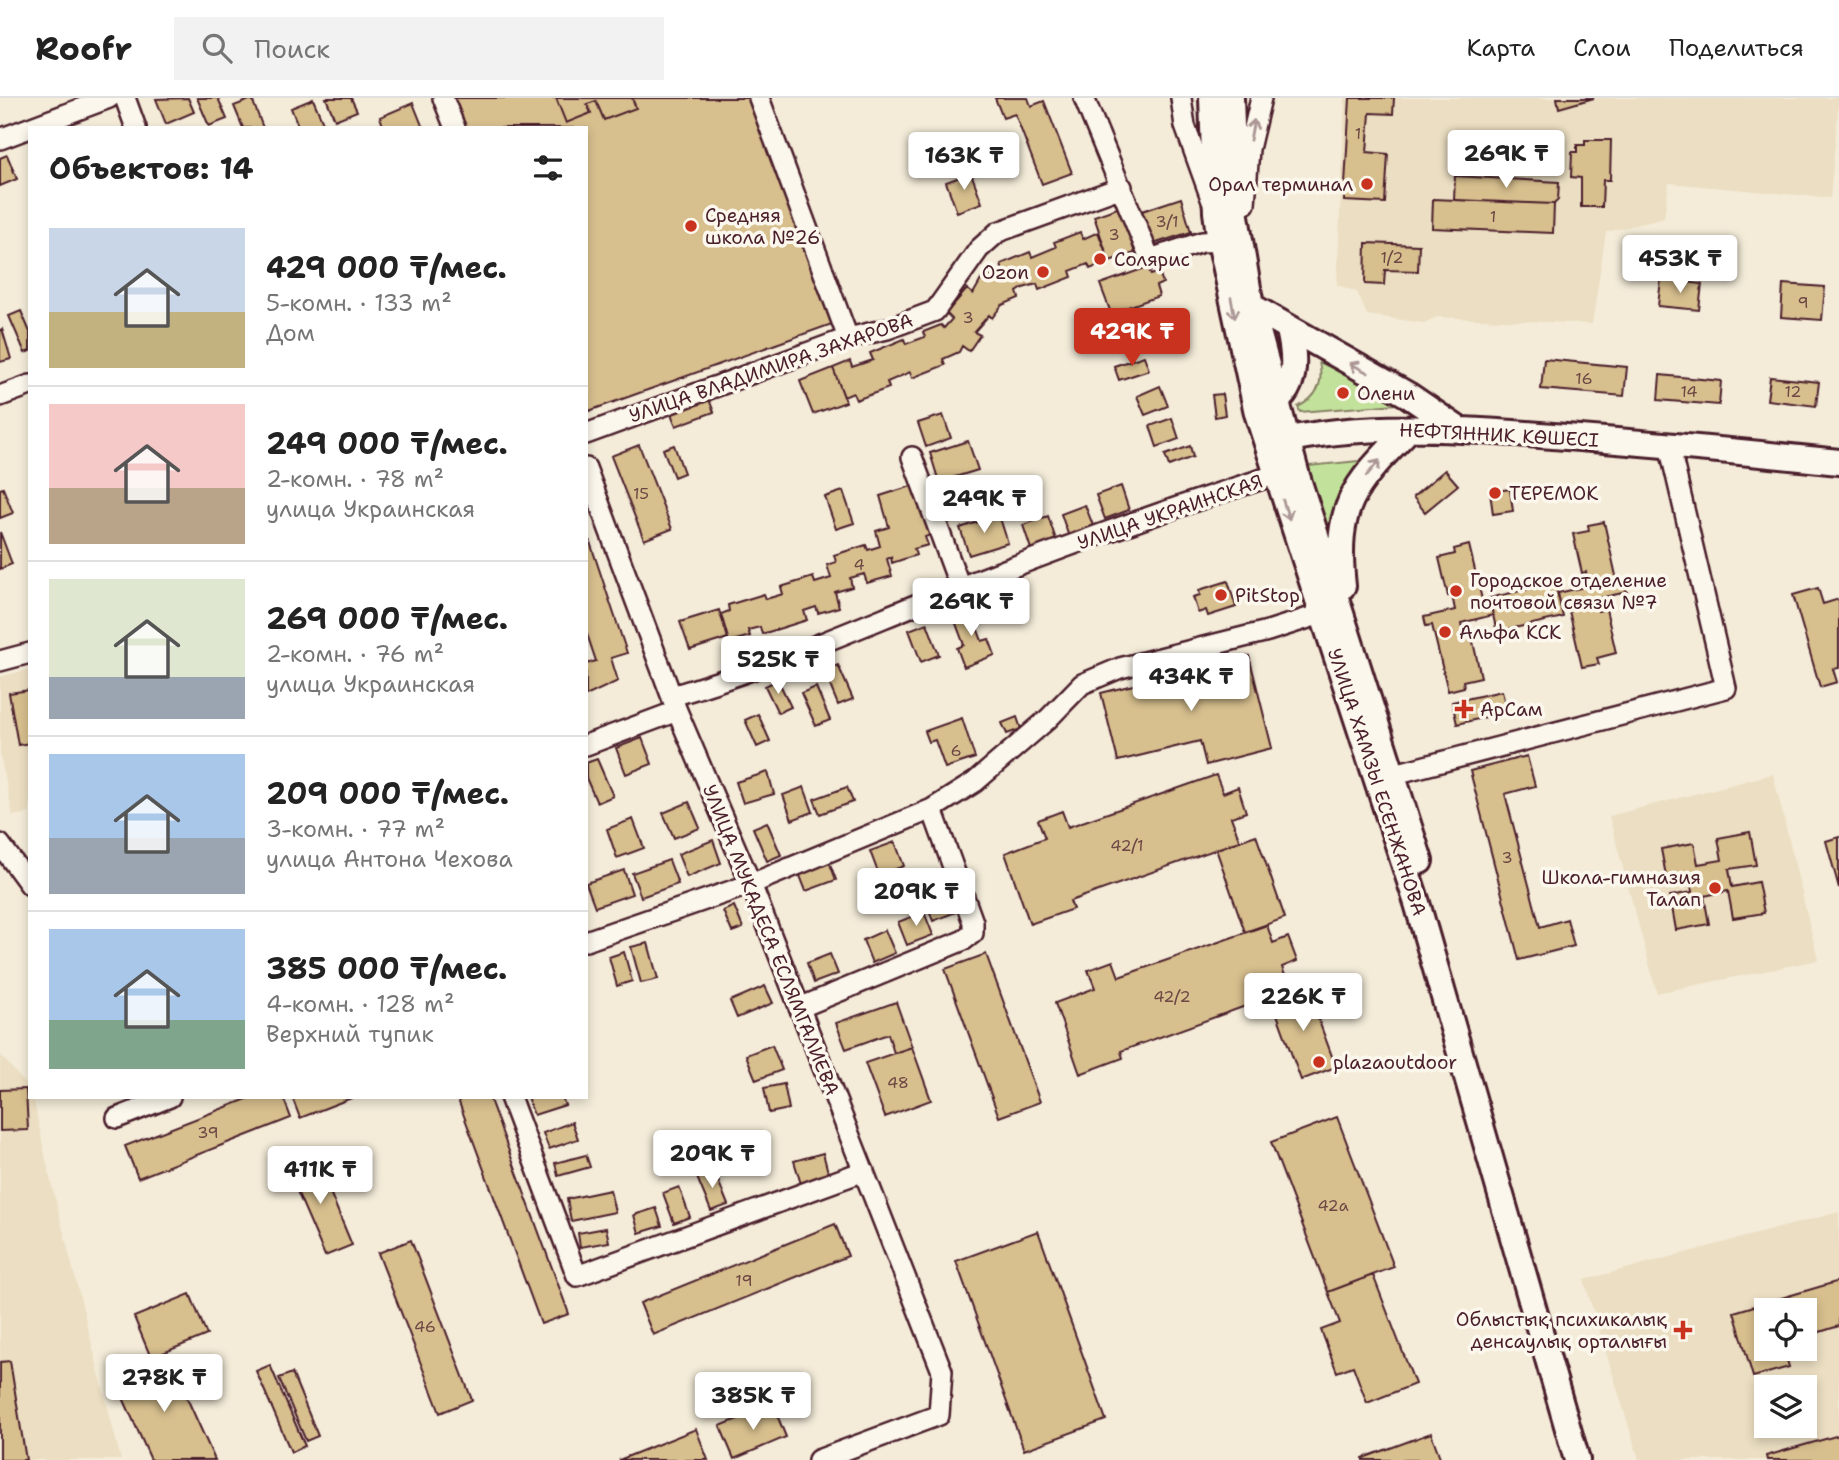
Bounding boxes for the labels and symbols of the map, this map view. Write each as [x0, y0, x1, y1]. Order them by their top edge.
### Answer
one-way arrow [1246, 119, 1260, 142]
house number: 1 [1355, 123, 1361, 144]
pin: 269K ₸ [1449, 130, 1563, 190]
pin: 163K ₸ [907, 132, 1021, 192]
place label: Орал терминал [1208, 172, 1353, 197]
marker: Орал терминал [1359, 176, 1375, 192]
place label: Средняя школа №26 [705, 203, 820, 250]
house number: 1 [1490, 206, 1496, 227]
house number: 3/1 [1155, 211, 1179, 232]
marker: Средняя школа №26 [683, 218, 699, 234]
house number: 3 [1108, 224, 1120, 245]
pin: 453K ₸ [1623, 236, 1737, 295]
place label: Солярис [1114, 247, 1190, 272]
house number: 1/2 [1381, 247, 1403, 268]
marker: Солярис [1092, 251, 1108, 267]
place label: Ozon [982, 260, 1029, 285]
marker: Ozon [1035, 264, 1051, 280]
house number: 9 [1797, 292, 1809, 313]
one-way arrow [1226, 296, 1240, 319]
street label: УЛИЦА ВЛАДИМИРА ЗАХАРОВА [626, 307, 916, 428]
house number: 3 [962, 307, 974, 328]
pin: 429K ₸ [1075, 308, 1189, 368]
one-way arrow [1349, 361, 1370, 374]
house number: 16 [1575, 368, 1593, 389]
place label: Олени [1357, 381, 1415, 406]
house number: 14 [1680, 381, 1698, 402]
house number: 12 [1784, 381, 1802, 402]
marker: Олени [1335, 385, 1351, 401]
street label: НЕФТЯННИК КӨШЕСІ [1399, 417, 1599, 453]
one-way arrow [1365, 459, 1381, 477]
street label: УЛИЦА УКРАИНСКАЯ [1074, 469, 1266, 555]
pin: 249K ₸ [927, 476, 1041, 535]
place label: ТЕРЕМОК [1509, 481, 1599, 506]
house number: 15 [633, 483, 649, 504]
marker: ТЕРЕМОК [1487, 485, 1503, 501]
one-way arrow [1281, 499, 1294, 521]
house number: 4 [853, 554, 865, 575]
place label: Городское отделение почтовой связи №7 [1470, 568, 1667, 615]
pin: 269K ₸ [914, 578, 1028, 638]
place label: PitStop [1235, 583, 1300, 608]
marker: Городское отделение почтовой связи №7 [1448, 583, 1464, 599]
marker: PitStop [1213, 587, 1229, 603]
place label: Альфа КСК [1459, 620, 1561, 645]
marker: Альфа КСК [1437, 624, 1453, 640]
pin: 525K ₸ [721, 636, 835, 696]
street label: УЛИЦА ХАМЗЫ ЕСЕНЖАНОВА [1322, 645, 1432, 919]
pin: 434K ₸ [1134, 654, 1248, 713]
place label: АрСам [1480, 697, 1543, 722]
marker: АрСам [1454, 699, 1474, 719]
house number: 6 [950, 740, 962, 761]
street label: УЛИЦА МУКАДЕСА ЕСЛЯМГАЛИЕВА [697, 781, 845, 1099]
house number: 42/1 [1110, 835, 1144, 856]
house number: 3 [1501, 847, 1513, 868]
place label: Школа-гимназия Талап [1542, 865, 1701, 912]
pin: 209K ₸ [859, 868, 973, 928]
marker: Школа-гимназия Талап [1707, 880, 1723, 896]
pin: 226K ₸ [1246, 974, 1360, 1033]
house number: 42/2 [1153, 986, 1191, 1007]
place label: plazaoutdoor [1333, 1050, 1457, 1075]
marker: plazaoutdoor [1311, 1054, 1327, 1070]
house number: 48 [887, 1072, 909, 1093]
house number: 39 [197, 1122, 219, 1143]
pin: 209K ₸ [655, 1130, 769, 1190]
pin: 411K ₸ [263, 1146, 377, 1206]
house number: 42а [1317, 1195, 1349, 1216]
house number: 19 [735, 1270, 753, 1291]
place label: Облыстық психикалық денсаулық орталығы [1456, 1307, 1667, 1354]
house number: 46 [414, 1316, 436, 1337]
marker: Облыстық психикалық денсаулық орталығы [1673, 1320, 1693, 1340]
pin: 278K ₸ [107, 1354, 221, 1414]
pin: 385K ₸ [696, 1372, 810, 1432]

